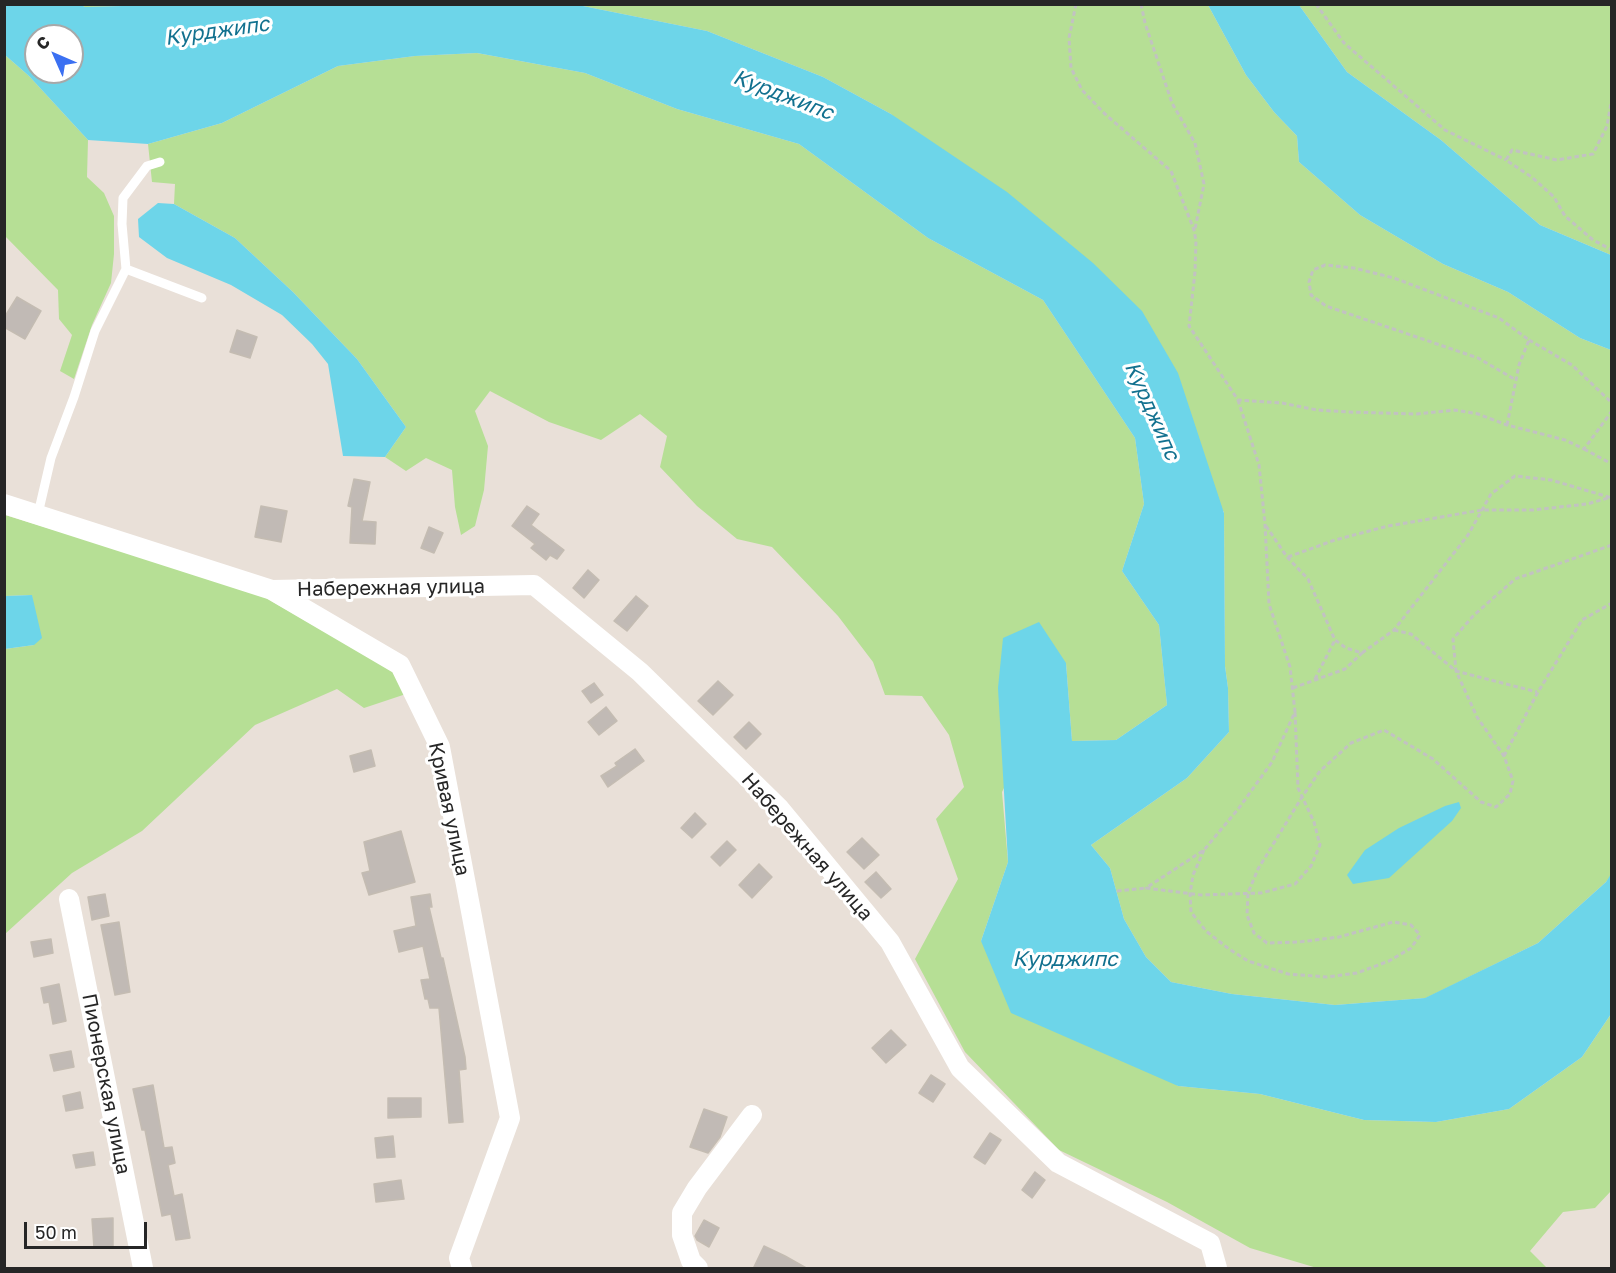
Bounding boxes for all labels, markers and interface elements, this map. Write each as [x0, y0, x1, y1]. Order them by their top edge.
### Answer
water label: Курджипс [163, 11, 271, 51]
north arrow [24, 24, 84, 84]
text: С [32, 32, 54, 54]
water label: Курджипс [730, 64, 836, 126]
water label: Курджипс [1119, 358, 1185, 464]
street label: Набережная улица [297, 574, 485, 602]
street label: Кривая улица [423, 740, 475, 878]
street label: Набережная улица [736, 768, 878, 926]
water label: Курджипс [1013, 946, 1117, 972]
street label: Пионерская улица [77, 991, 135, 1177]
scale bar [27, 1210, 150, 1248]
text: 50 m [35, 1221, 77, 1243]

